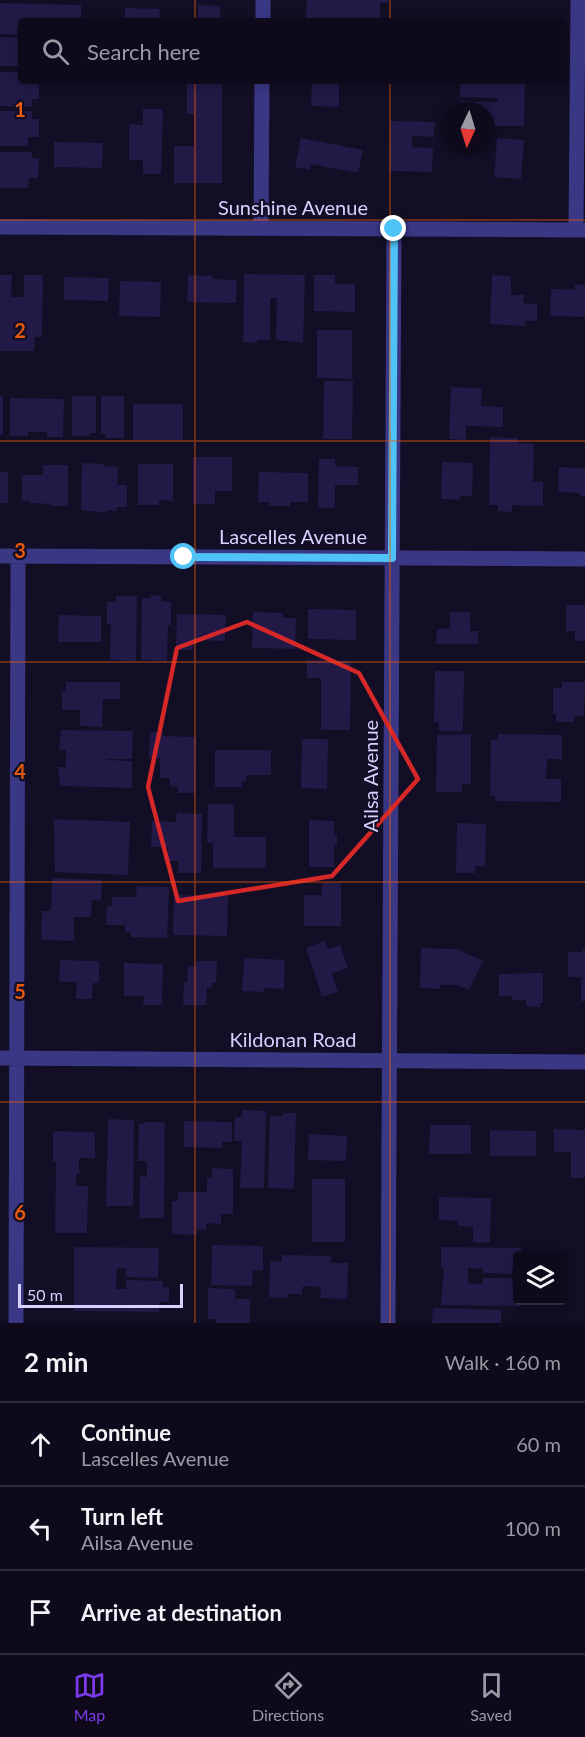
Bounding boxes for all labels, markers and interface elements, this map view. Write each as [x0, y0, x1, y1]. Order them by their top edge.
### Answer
search box [18, 18, 567, 84]
icon: search [39, 35, 72, 68]
text: Search here [87, 38, 200, 65]
text: 1 [14, 97, 26, 121]
north arrow [441, 102, 495, 156]
street label: Sunshine Avenue [218, 195, 368, 219]
route end [380, 215, 406, 241]
text: 2 [14, 318, 26, 342]
street label: Lascelles Avenue [219, 524, 367, 548]
text: 3 [14, 538, 26, 562]
route start [170, 543, 196, 569]
street label: Ailsa Avenue [358, 720, 382, 832]
text: 4 [14, 759, 26, 783]
text: 5 [14, 979, 26, 1003]
street label: Kildonan Road [229, 1027, 357, 1051]
text: 6 [14, 1200, 26, 1224]
map controls [513, 1251, 567, 1305]
button: layers [513, 1251, 567, 1305]
scale bar [18, 1281, 183, 1308]
text: 50 m [27, 1285, 63, 1304]
text: 2 min [24, 1346, 88, 1378]
text: Walk · 160 m [445, 1350, 561, 1374]
text: Continue [81, 1419, 171, 1446]
icon: ahead [24, 1428, 57, 1461]
text: 60 m [516, 1432, 561, 1456]
text: Lascelles Avenue [81, 1446, 229, 1470]
text: Turn left [81, 1503, 163, 1530]
icon: left [24, 1512, 57, 1545]
text: 100 m [505, 1516, 561, 1540]
text: Ailsa Avenue [81, 1530, 193, 1554]
icon: arrive [24, 1596, 57, 1629]
text: Arrive at destination [81, 1599, 282, 1626]
tab: Map [73, 1669, 106, 1724]
tab: Directions [252, 1669, 324, 1724]
tab: Saved [470, 1669, 512, 1724]

